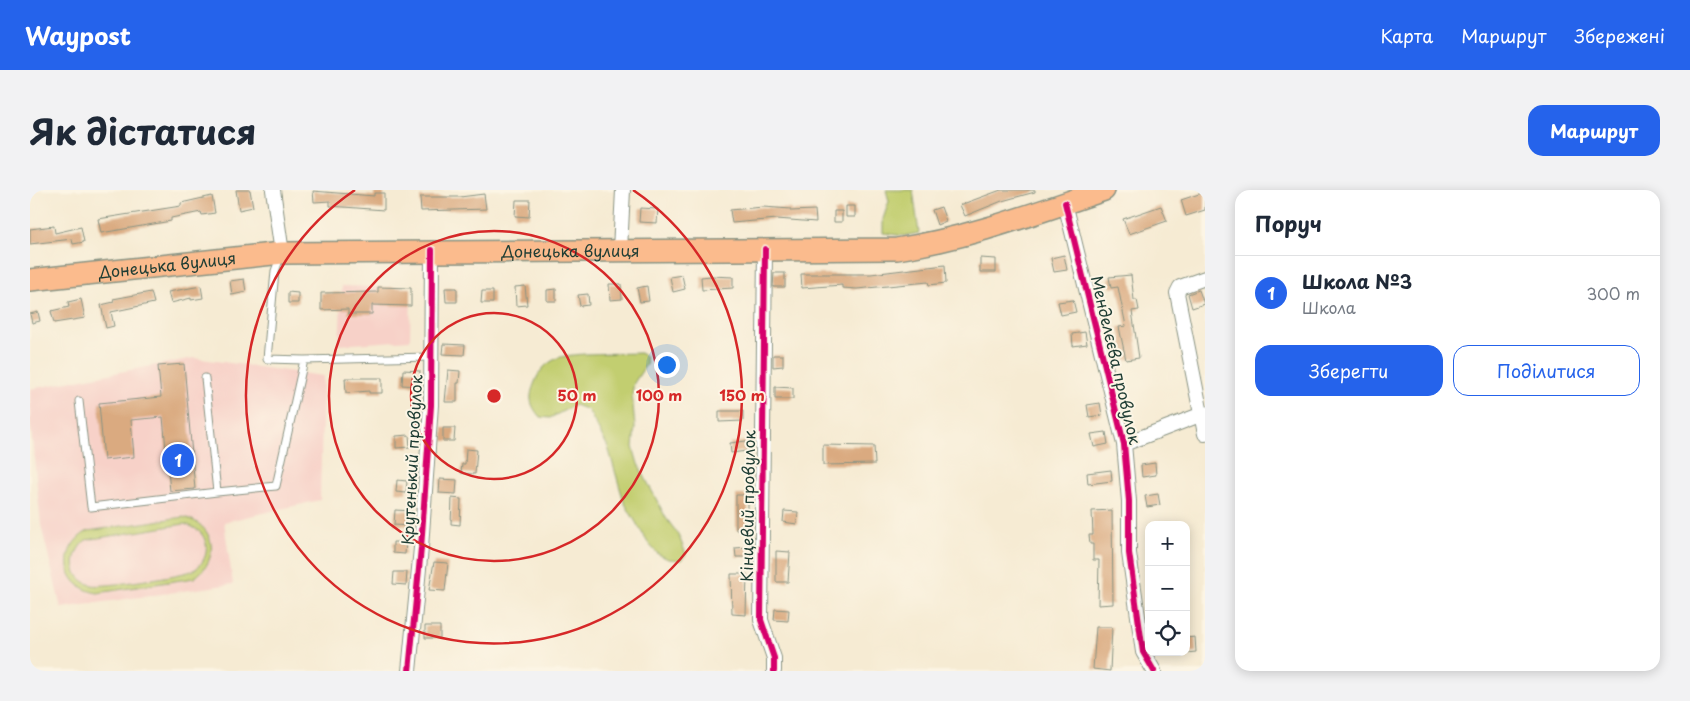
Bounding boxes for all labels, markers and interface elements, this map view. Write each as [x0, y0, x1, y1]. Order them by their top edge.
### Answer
text: Waypost [25, 17, 131, 53]
text: Карта [1380, 22, 1433, 49]
text: Маршрут [1461, 22, 1546, 49]
text: Збережені [1574, 22, 1665, 49]
text: Як дістатися [30, 104, 256, 157]
button: Маршрут [1528, 105, 1660, 156]
text: Поруч [1255, 207, 1322, 239]
street label: Донецька вулиця [500, 238, 640, 263]
street label: Донецька вулиця [96, 245, 237, 284]
text: Школа №3 [1302, 267, 1412, 295]
street label: Менделєєва провулок [1086, 273, 1148, 447]
text: 1 [1267, 281, 1275, 305]
text: 300 m [1586, 281, 1640, 305]
text: Школа [1302, 295, 1356, 319]
button: Зберегти [1255, 345, 1443, 396]
button: Поділитися [1453, 345, 1640, 396]
your location [654, 352, 680, 378]
street label: Крутенький провулок [395, 374, 427, 546]
text: 50 m [558, 383, 596, 406]
text: 100 m [636, 383, 682, 406]
text: 150 m [719, 383, 765, 406]
centre of rings [485, 387, 503, 405]
street label: Кінцевий провулок [734, 429, 760, 582]
pin: 1 [162, 441, 194, 479]
map controls [1145, 521, 1190, 656]
button: + [1145, 521, 1190, 566]
button: − [1145, 566, 1190, 611]
button: locate [1145, 611, 1190, 656]

